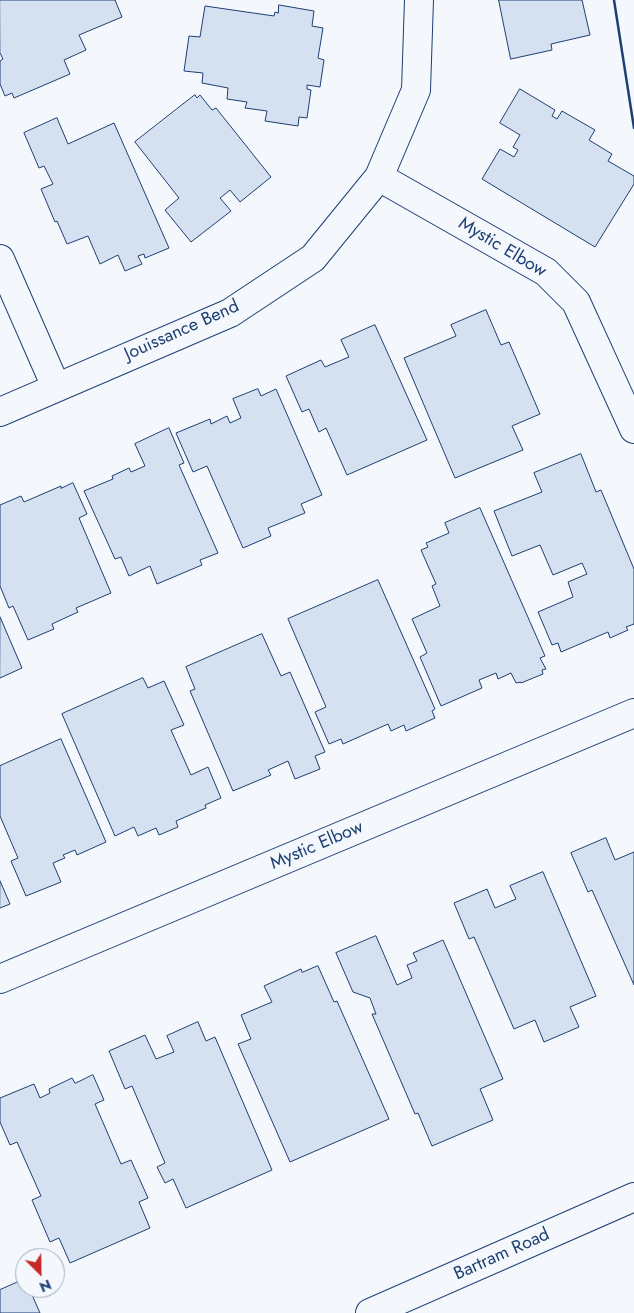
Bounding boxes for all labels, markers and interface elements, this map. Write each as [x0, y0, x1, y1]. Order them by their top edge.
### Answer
street label: Mystic Elbow [454, 213, 550, 283]
street label: Jouissance Bend [121, 296, 243, 366]
street label: Mystic Elbow [267, 817, 367, 875]
street label: Bartram Road [451, 1224, 553, 1286]
north arrow [15, 1248, 65, 1298]
text: N [36, 1275, 54, 1297]

